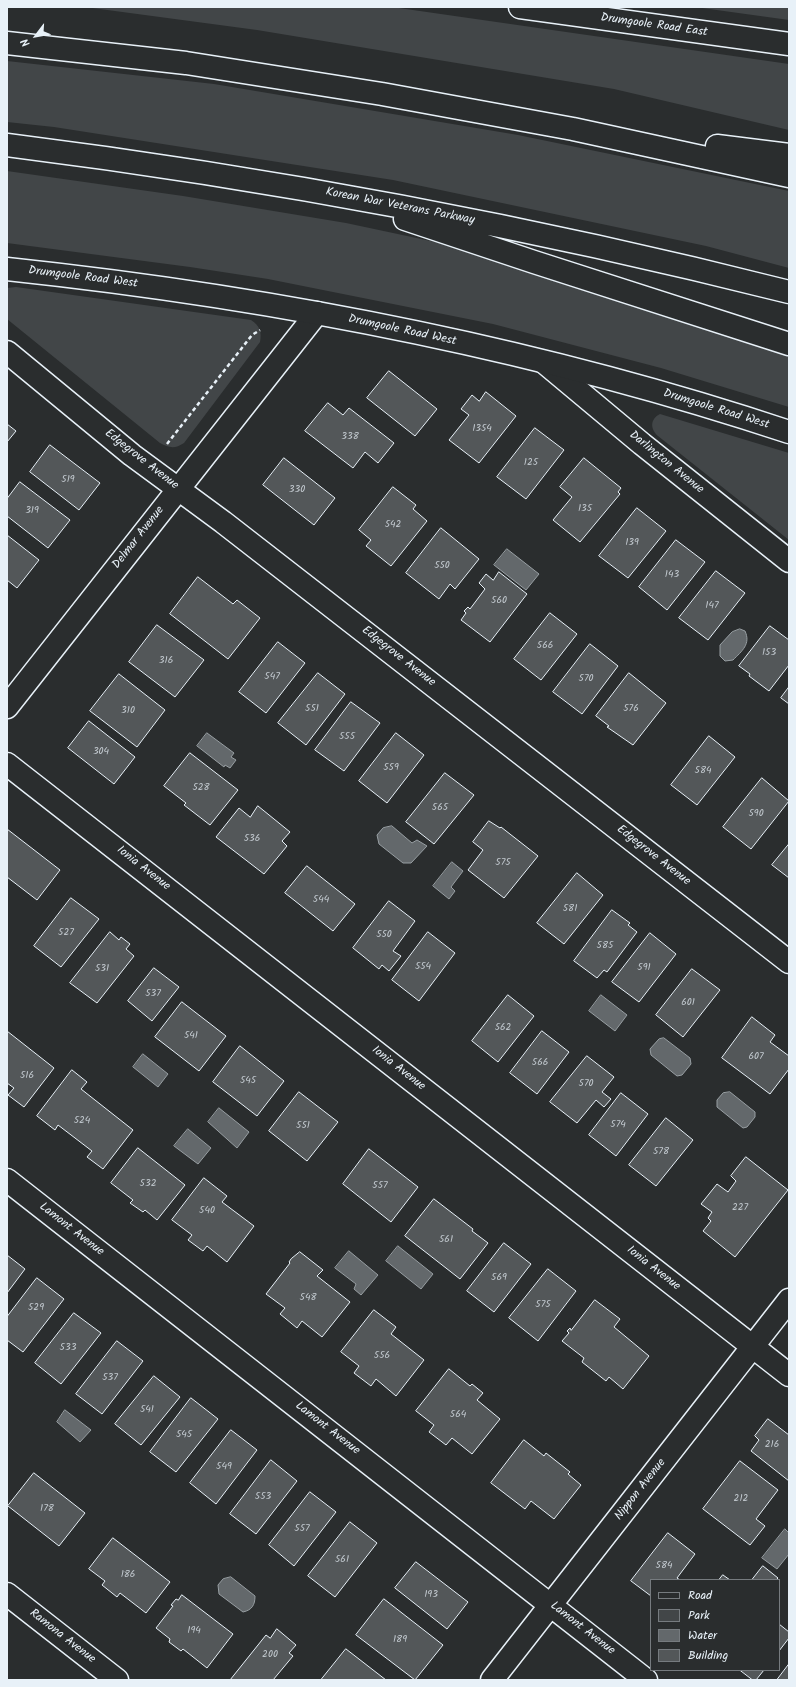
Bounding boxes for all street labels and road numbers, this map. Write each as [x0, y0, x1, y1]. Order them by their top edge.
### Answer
street label: Drumgoole Road East [600, 11, 708, 41]
street label: Korean War Veterans Parkway [324, 185, 476, 229]
street label: Drumgoole Road West [27, 264, 139, 292]
street label: Drumgoole Road West [347, 313, 457, 349]
street label: Drumgoole Road West [661, 387, 771, 433]
street label: Edgegrove Avenue [101, 427, 181, 493]
street label: Darlington Avenue [626, 429, 706, 497]
street label: Delmar Avenue [110, 504, 168, 572]
street label: Edgegrove Avenue [358, 624, 438, 690]
street label: Edgegrove Avenue [613, 823, 693, 889]
street label: Ionia Avenue [113, 844, 173, 894]
street label: Ionia Avenue [368, 1044, 428, 1094]
street label: Lamont Avenue [36, 1200, 106, 1260]
street label: Ionia Avenue [623, 1244, 683, 1294]
street label: Lamont Avenue [292, 1399, 362, 1459]
street label: Nippon Avenue [612, 1456, 670, 1524]
street label: Lamont Avenue [547, 1599, 617, 1659]
street label: Ramona Avenue [26, 1607, 98, 1667]

